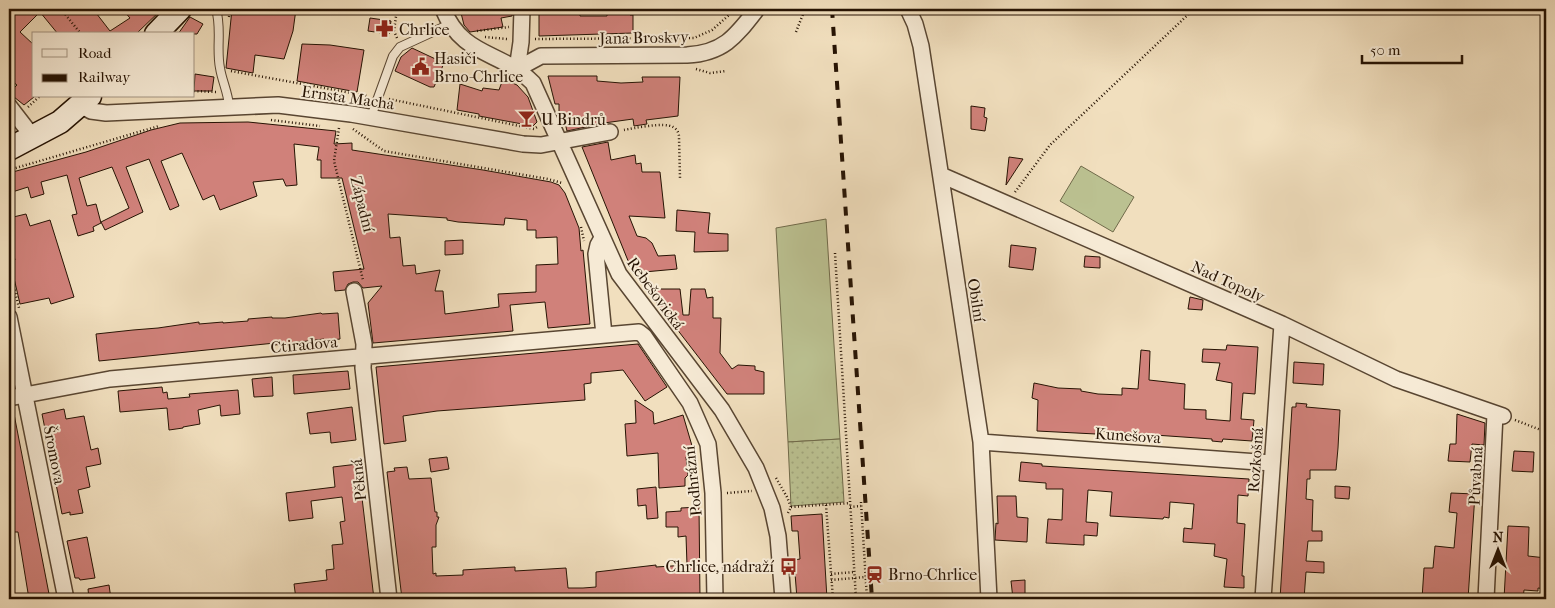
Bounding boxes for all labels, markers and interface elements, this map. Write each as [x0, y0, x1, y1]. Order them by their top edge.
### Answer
pharmacy icon: Chrlice [375, 19, 395, 39]
place label: Chrlice [399, 20, 450, 39]
street label: Jana Broskvy [597, 27, 689, 48]
legend [32, 32, 195, 98]
scale bar [1362, 32, 1462, 64]
text: 50 m [1370, 41, 1401, 59]
text: Road [78, 44, 112, 62]
place label: Hasiči Brno-Chrlice [434, 49, 523, 86]
public building icon: Hasiči Brno-Chrlice [410, 57, 430, 77]
text: Railway [78, 68, 131, 86]
street label: Ernsta Macha [300, 82, 396, 114]
bar icon: U Bindrů [517, 109, 537, 129]
place label: U Bindrů [541, 110, 606, 129]
street label: Západní [346, 174, 379, 234]
street label: Rebešovická [623, 253, 688, 334]
street label: Nad Topoly [1188, 257, 1268, 306]
street label: Obilní [964, 277, 989, 324]
street label: Ctiradova [270, 332, 339, 357]
street label: Šromova [40, 424, 71, 487]
street label: Kunešova [1094, 424, 1162, 447]
street label: Rozkošná [1244, 426, 1267, 493]
street label: Podhrázní [679, 445, 706, 517]
street label: Půvabná [1464, 446, 1487, 506]
street label: Pěkná [347, 457, 370, 502]
north arrow [1472, 526, 1522, 576]
text: N [1493, 529, 1504, 546]
bus stop icon: Chrlice, nádraží [778, 556, 798, 576]
place label: Chrlice, nádraží [665, 557, 774, 576]
station icon: Brno-Chrlice [864, 564, 884, 584]
place label: Brno-Chrlice [888, 565, 977, 584]

